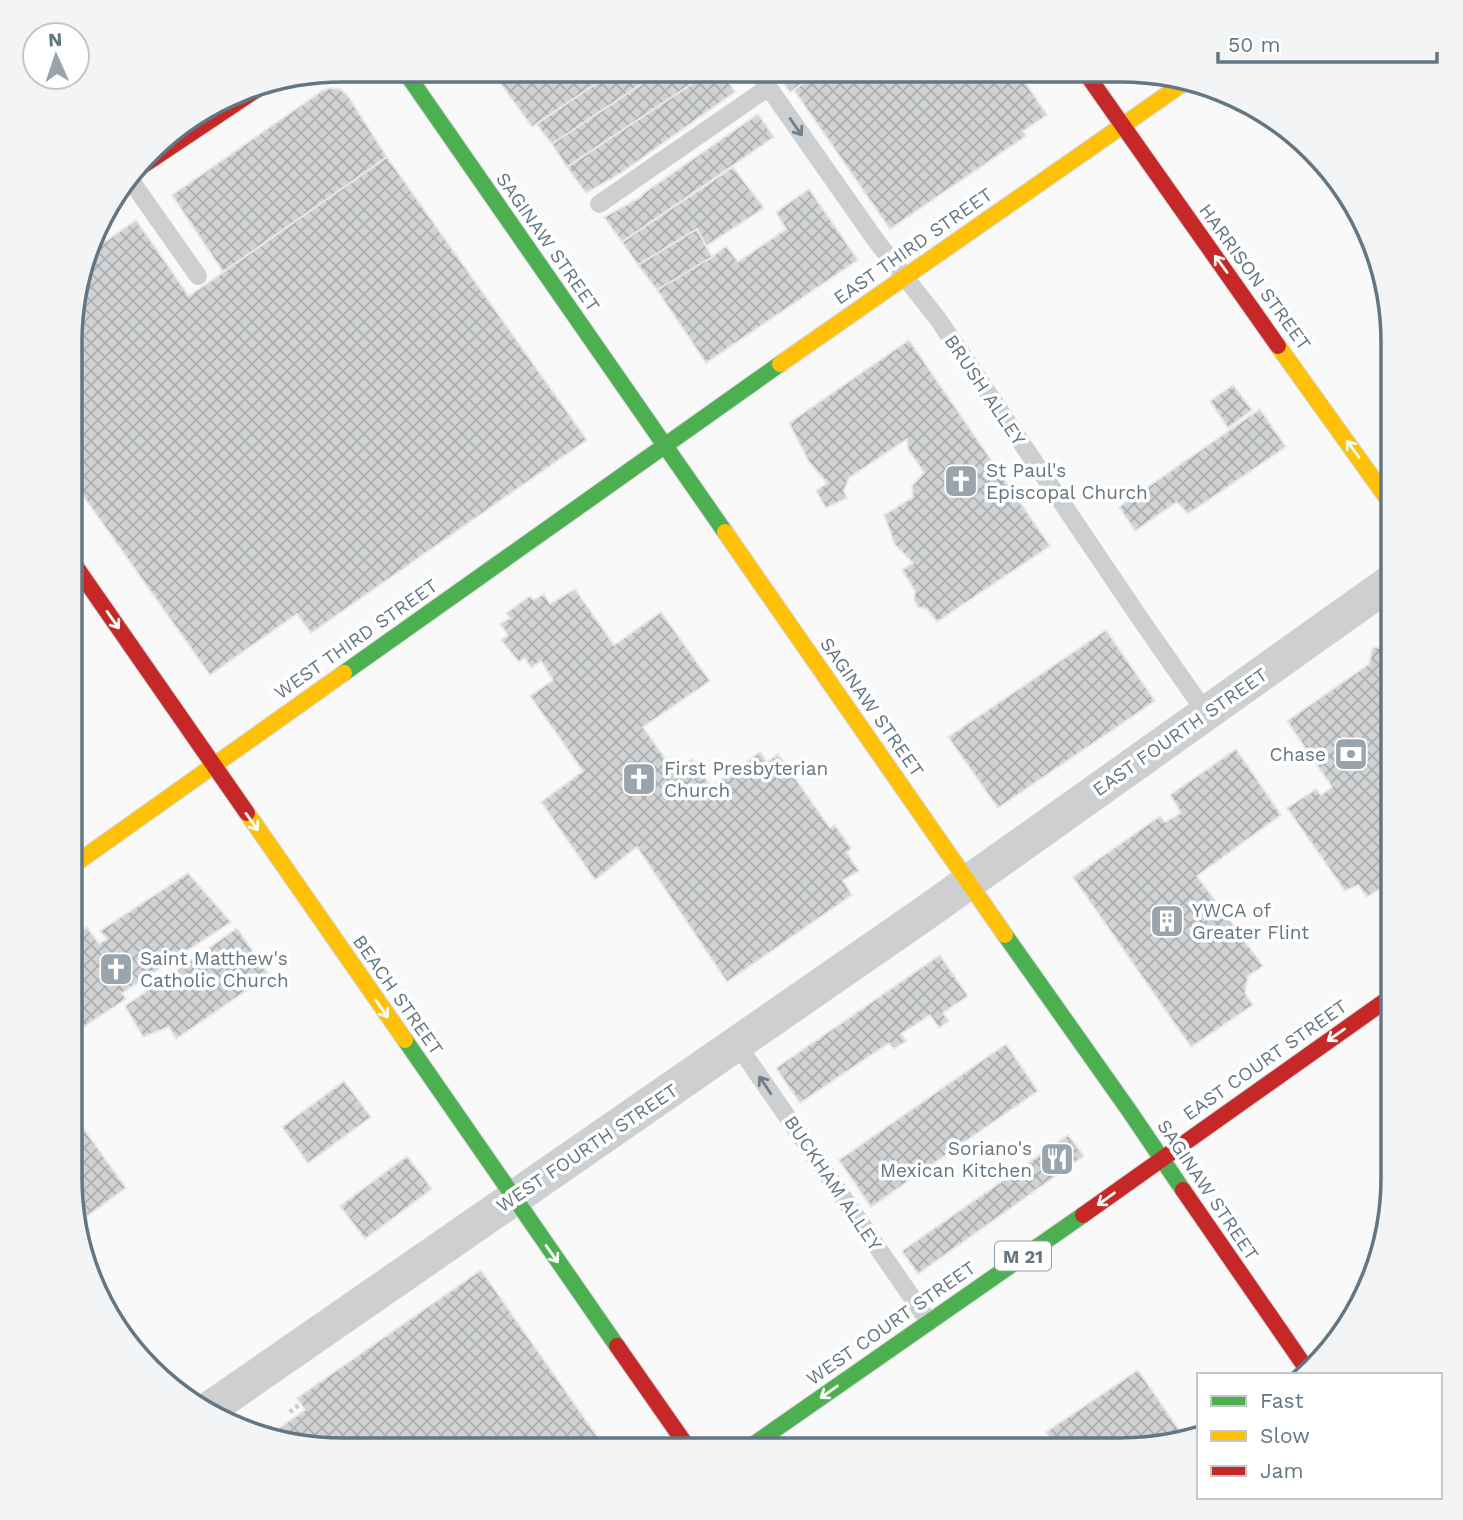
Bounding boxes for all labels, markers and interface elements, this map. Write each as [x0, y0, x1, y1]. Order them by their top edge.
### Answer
north arrow [21, 21, 91, 91]
scale bar [1218, 21, 1437, 65]
text: N [47, 28, 63, 51]
text: 50 m [1228, 32, 1280, 57]
one-way arrow [789, 117, 804, 136]
street label: SAGINAW STREET [491, 168, 605, 316]
street label: EAST THIRD STREET [829, 183, 997, 309]
street label: HARRISON STREET [1194, 199, 1316, 355]
one-way arrow [1213, 255, 1228, 274]
street label: BRUSH ALLEY [940, 330, 1031, 450]
one-way arrow [1346, 440, 1360, 459]
place label: St Paul's Episcopal Church [986, 459, 1148, 504]
church icon: St Paul's Episcopal Church [942, 462, 980, 500]
street label: WEST THIRD STREET [270, 574, 442, 704]
one-way arrow [106, 610, 120, 629]
street label: SAGINAW STREET [815, 633, 929, 781]
street label: EAST FOURTH STREET [1088, 663, 1272, 801]
bank icon: Chase [1332, 735, 1370, 773]
place label: Chase [1269, 743, 1326, 766]
place label: First Presbyterian Church [664, 757, 828, 802]
church icon: First Presbyterian Church [620, 760, 658, 798]
one-way arrow [245, 812, 259, 831]
place label: YWCA of Greater Flint [1192, 899, 1309, 944]
building icon: YWCA of Greater Flint [1148, 902, 1186, 940]
street label: BEACH STREET [348, 930, 448, 1060]
place label: Saint Matthew's Catholic Church [140, 947, 289, 992]
church icon: Saint Matthew's Catholic Church [97, 950, 135, 988]
street label: EAST COURT STREET [1178, 995, 1352, 1125]
one-way arrow [375, 999, 389, 1018]
one-way arrow [1327, 1028, 1347, 1042]
one-way arrow [758, 1075, 772, 1095]
street label: WEST FOURTH STREET [492, 1079, 682, 1217]
street label: BUCKHAM ALLEY [779, 1111, 887, 1255]
street label: SAGINAW STREET [1152, 1115, 1264, 1265]
place label: Soriano's Mexican Kitchen [880, 1137, 1032, 1182]
restaurant icon: Soriano's Mexican Kitchen [1038, 1140, 1076, 1178]
one-way arrow [1097, 1191, 1116, 1206]
road number: M 21 [995, 1241, 1051, 1270]
one-way arrow [545, 1244, 559, 1263]
street label: WEST COURT STREET [802, 1256, 980, 1390]
legend [1197, 1373, 1442, 1499]
one-way arrow [820, 1385, 839, 1399]
text: Fast [1260, 1388, 1304, 1413]
text: Slow [1260, 1423, 1310, 1448]
text: Jam [1260, 1458, 1303, 1483]

